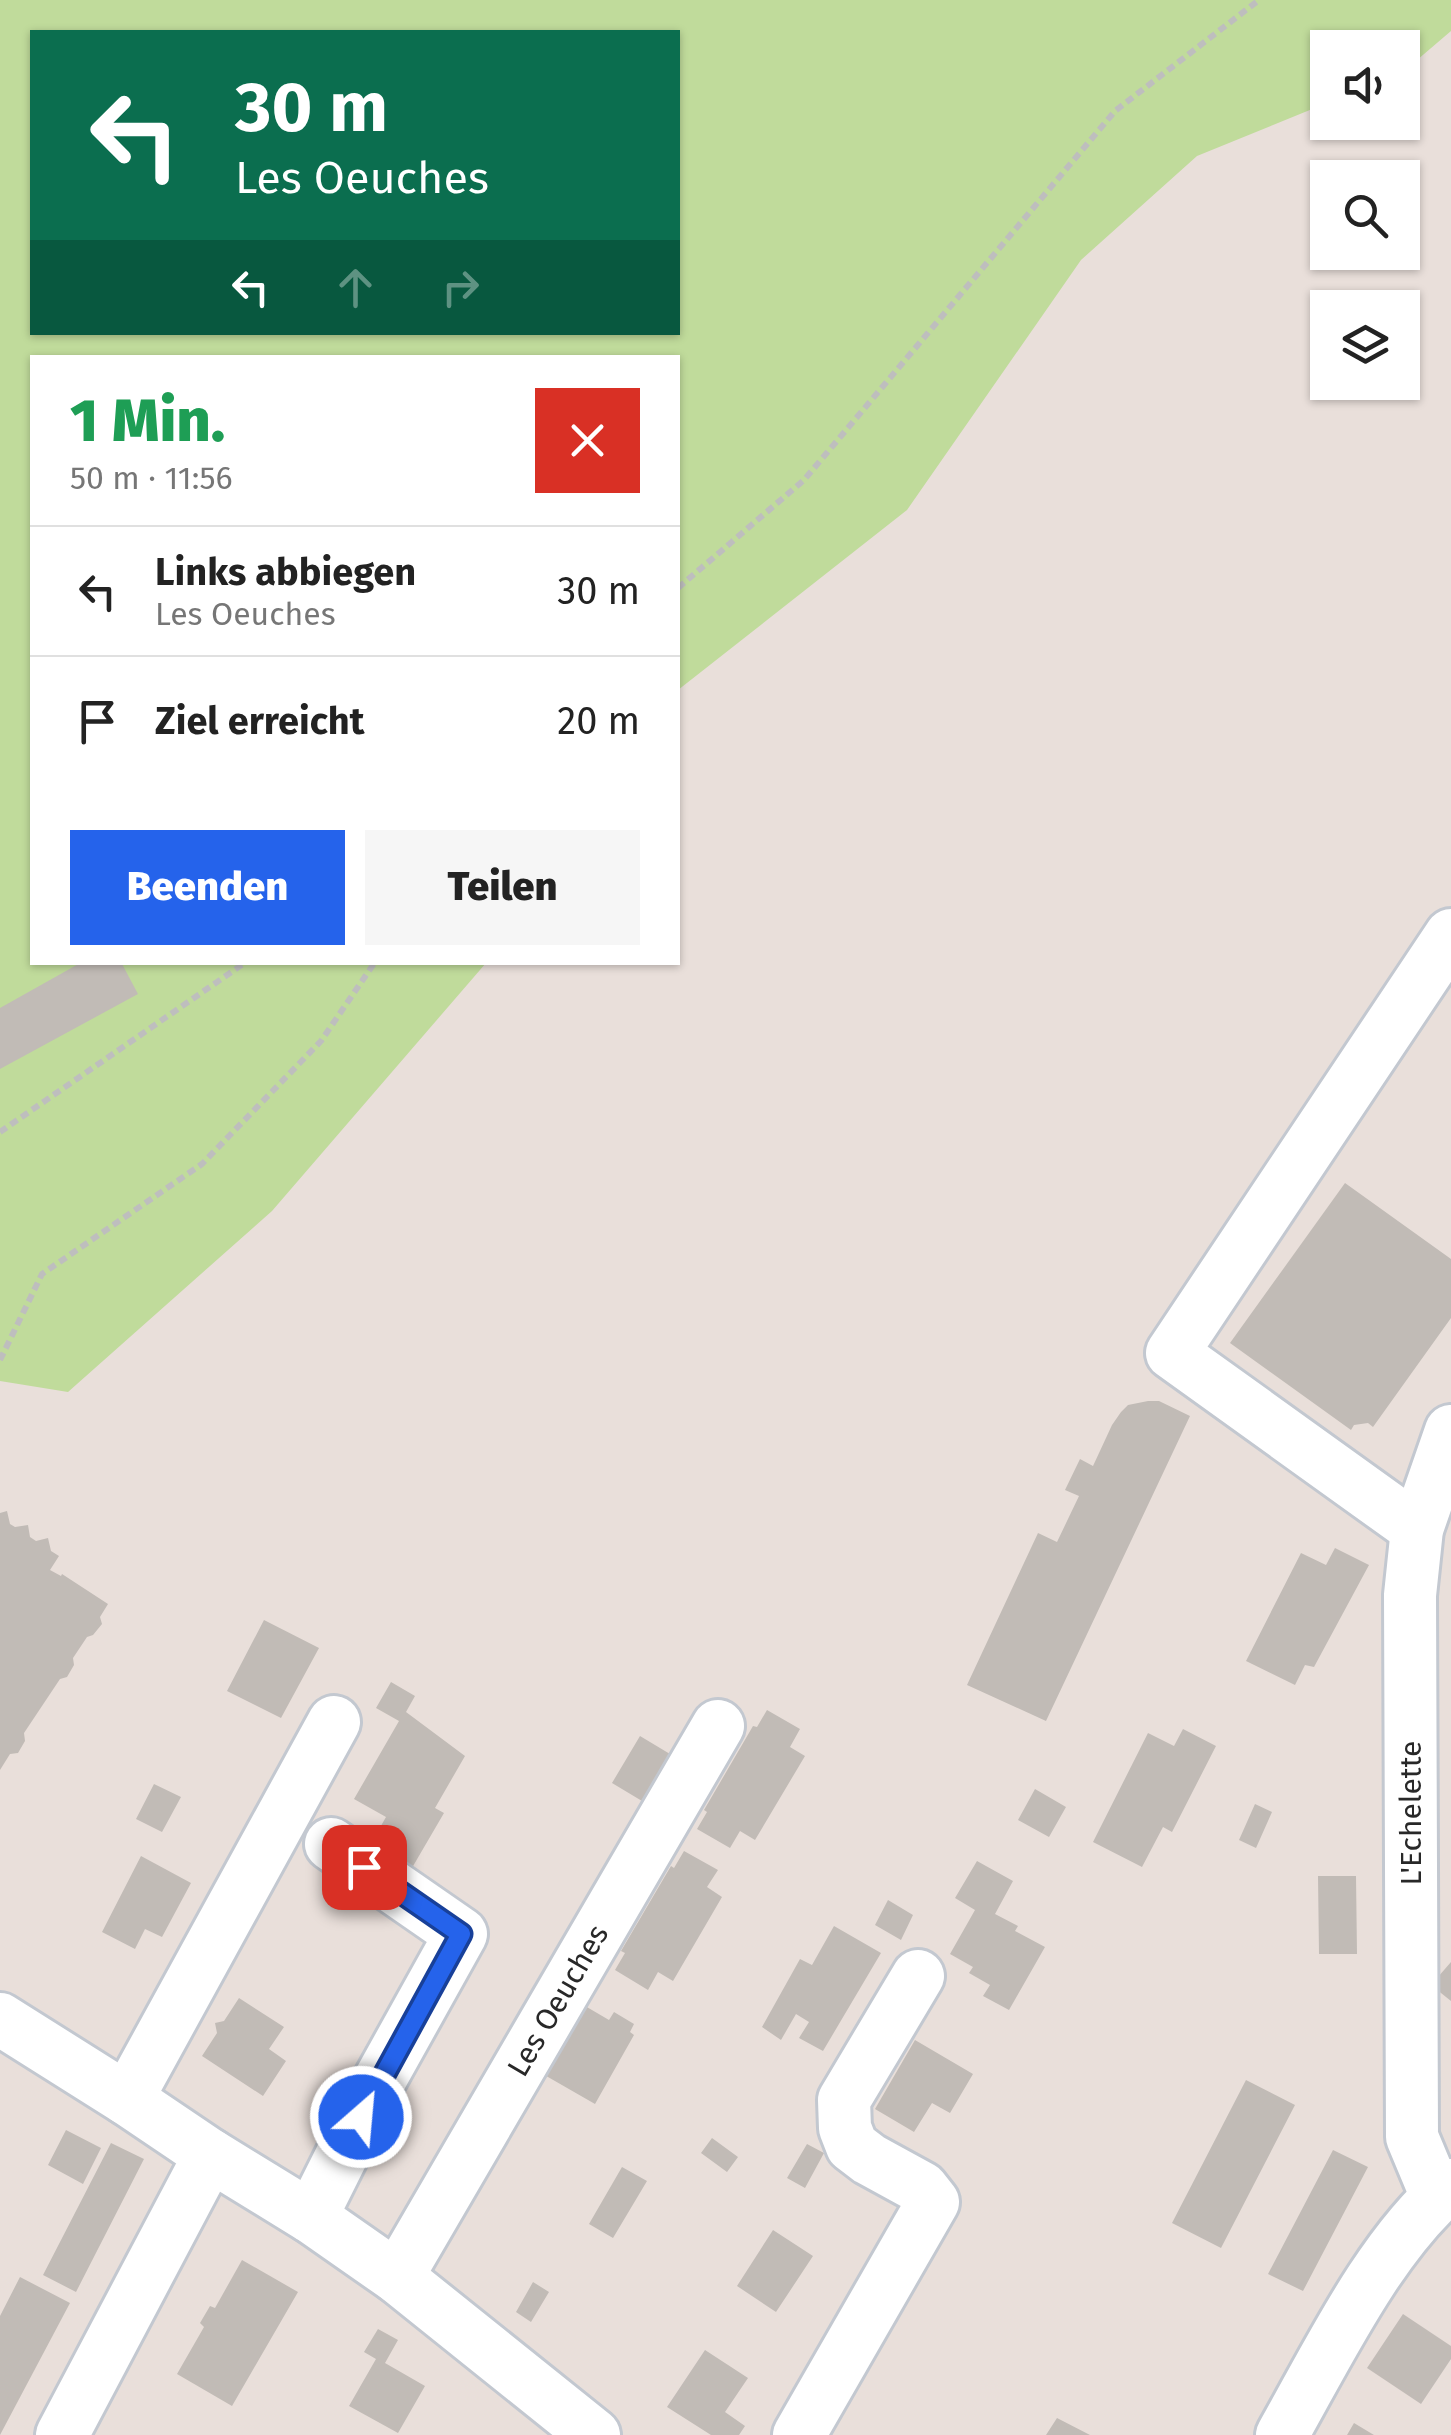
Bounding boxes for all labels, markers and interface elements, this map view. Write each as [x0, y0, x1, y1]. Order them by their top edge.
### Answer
map controls [1310, 30, 1420, 400]
button: sound [1310, 30, 1420, 140]
text: 30 m [235, 66, 388, 150]
icon: left [70, 70, 200, 200]
text: Les Oeuches [235, 151, 489, 205]
button: search [1310, 160, 1420, 270]
icon: left [223, 260, 278, 315]
icon: ahead [328, 260, 383, 315]
icon: right [433, 260, 488, 315]
button: layers [1310, 290, 1420, 400]
text: 1 Min. [70, 385, 225, 457]
button: close [535, 388, 640, 493]
text: 50 m · 11:56 [70, 459, 233, 497]
text: Links abbiegen [155, 549, 416, 595]
icon: left [70, 564, 125, 619]
text: 30 m [557, 568, 640, 614]
text: Les Oeuches [155, 595, 336, 633]
icon: arrive [70, 694, 125, 749]
text: Ziel erreicht [155, 698, 364, 744]
text: 20 m [557, 698, 640, 744]
button: Beenden [70, 830, 345, 945]
button: Teilen [365, 830, 640, 945]
street label: L'Echelette [1393, 1741, 1429, 1885]
pin [322, 1825, 407, 1910]
icon: arrive [337, 1840, 392, 1895]
street label: Les Oeuches [500, 1918, 616, 2083]
position arrow [309, 2065, 413, 2169]

